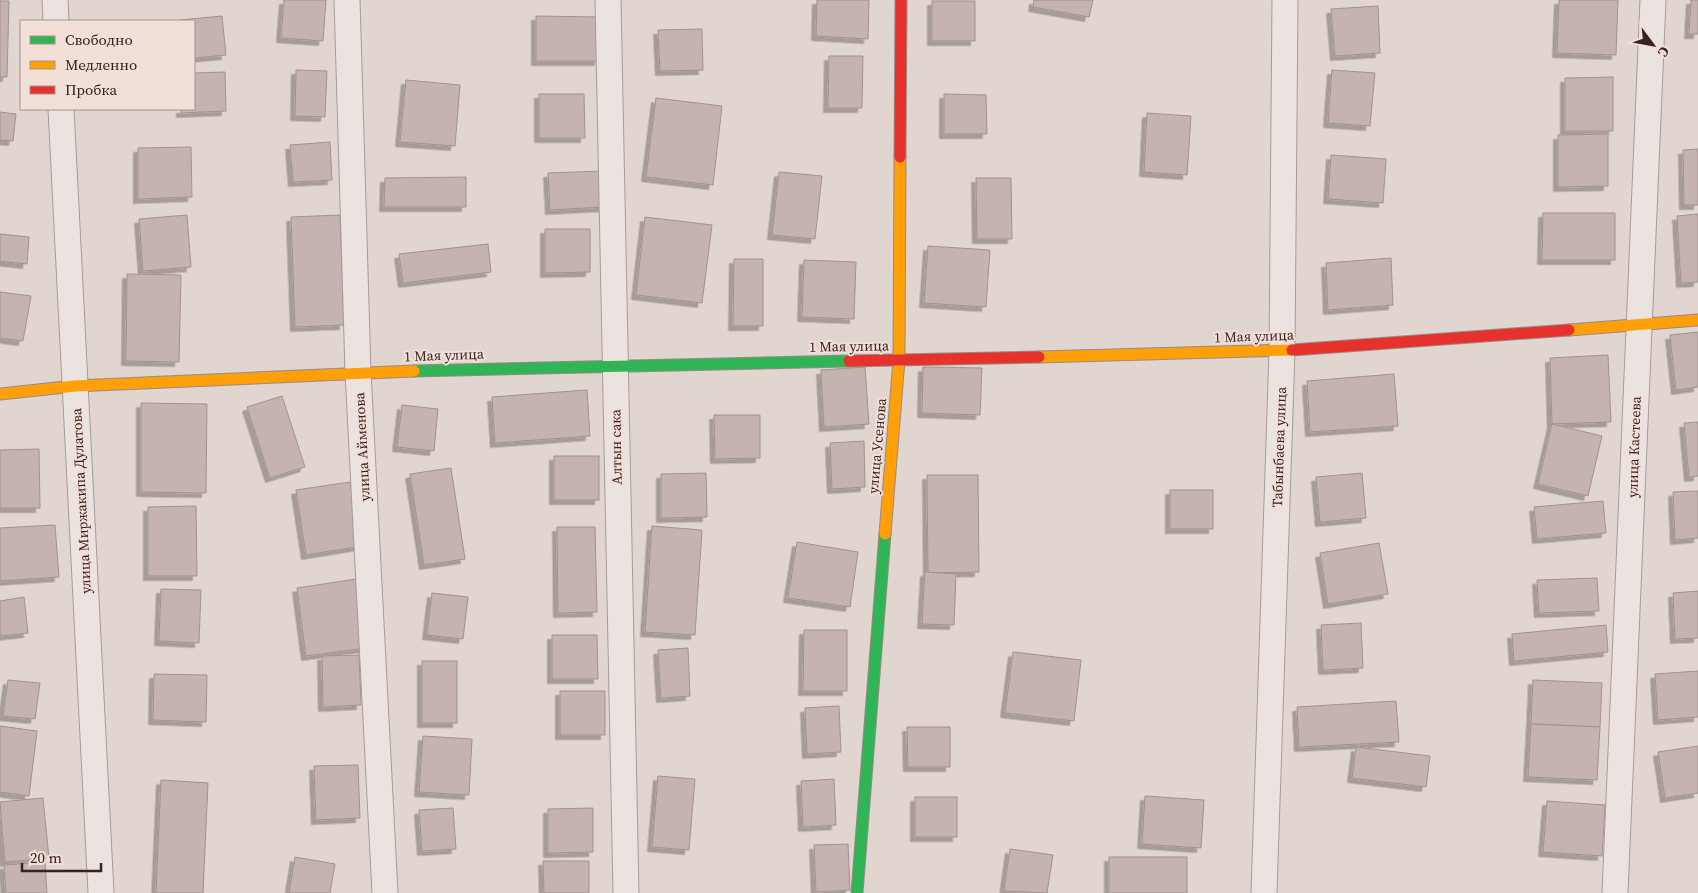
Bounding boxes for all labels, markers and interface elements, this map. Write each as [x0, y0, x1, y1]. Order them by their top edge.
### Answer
legend [20, 20, 195, 110]
north arrow [1628, 20, 1678, 70]
text: Свободно [65, 29, 133, 50]
text: С [1653, 43, 1675, 61]
text: Медленно [65, 54, 137, 75]
text: Пробка [65, 79, 117, 100]
street label: 1 Мая улица [1214, 325, 1295, 347]
street label: 1 Мая улица [809, 335, 890, 357]
street label: 1 Мая улица [404, 344, 485, 366]
street label: Табынбаева улица [1267, 385, 1291, 508]
street label: улица Айменова [349, 391, 375, 502]
street label: улица Кастеева [1622, 395, 1646, 498]
street label: улица Усенова [863, 397, 891, 495]
street label: улица Миржакипа Дулатова [66, 407, 96, 594]
street label: Алтын сака [605, 408, 627, 485]
scale bar [22, 840, 101, 872]
text: 20 m [30, 847, 62, 868]

